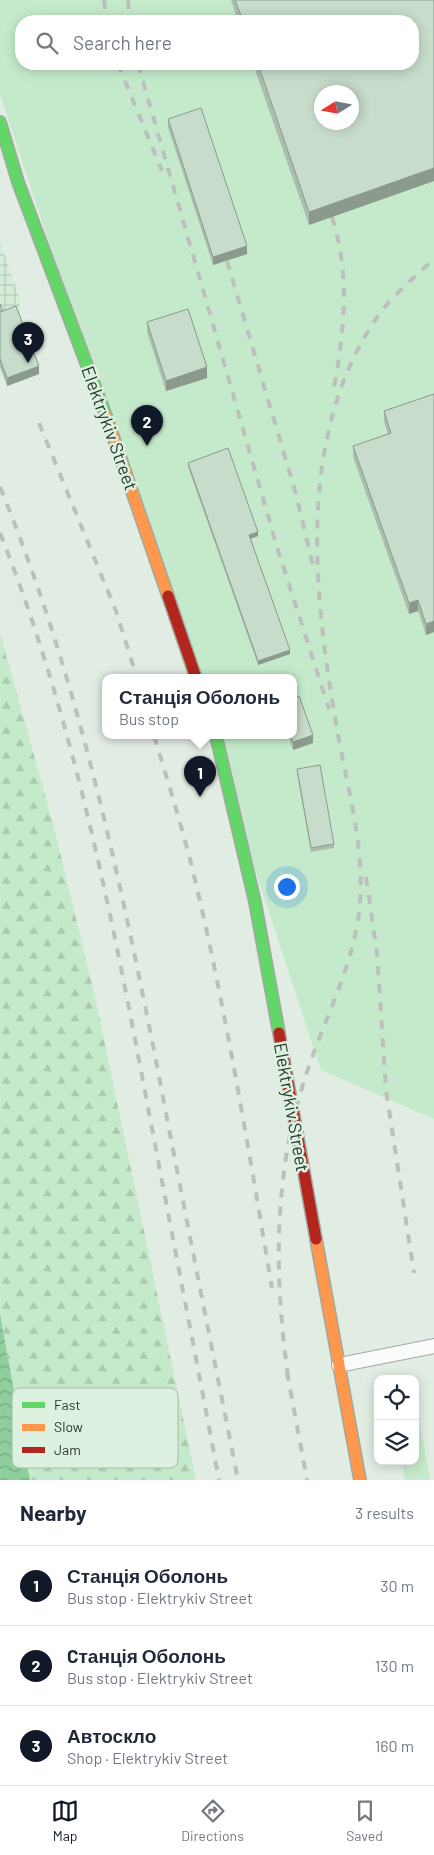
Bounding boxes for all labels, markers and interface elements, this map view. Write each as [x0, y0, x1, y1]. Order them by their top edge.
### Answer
search box [15, 15, 419, 70]
icon: search [33, 29, 61, 57]
text: Search here [73, 31, 172, 54]
north arrow [314, 85, 359, 130]
pin: 3 [12, 322, 44, 363]
street label: Elektrykiv Street [77, 363, 143, 493]
pin: 2 [131, 405, 163, 446]
popup [102, 674, 297, 739]
text: Станція Оболонь [119, 685, 280, 708]
text: Bus stop [119, 709, 179, 728]
pin: 1 [184, 756, 216, 797]
your location [274, 874, 300, 900]
street label: Elektrykiv Street [270, 1041, 314, 1173]
map controls [374, 1375, 419, 1465]
button: locate [374, 1375, 419, 1420]
legend [12, 1388, 178, 1468]
text: Fast [54, 1396, 80, 1413]
text: Slow [54, 1418, 83, 1435]
button: layers [374, 1420, 419, 1465]
text: Jam [54, 1441, 81, 1458]
text: Nearby [20, 1500, 86, 1525]
text: 3 results [355, 1503, 414, 1522]
text: Станція Оболонь [67, 1564, 228, 1587]
text: 1 [33, 1576, 39, 1595]
text: 30 m [380, 1576, 414, 1595]
text: Bus stop · Elektrykiv Street [67, 1588, 253, 1607]
text: Cтанція Оболонь [67, 1644, 226, 1667]
text: 2 [32, 1656, 40, 1675]
text: 130 m [375, 1656, 414, 1675]
text: Bus stop · Elektrykiv Street [67, 1668, 253, 1687]
text: Автоскло [67, 1724, 156, 1747]
text: 3 [32, 1736, 40, 1755]
text: 160 m [375, 1736, 414, 1755]
text: Shop · Elektrykiv Street [67, 1748, 228, 1767]
tab: Map [51, 1797, 79, 1844]
tab: Directions [181, 1797, 244, 1844]
tab: Saved [346, 1797, 383, 1844]

